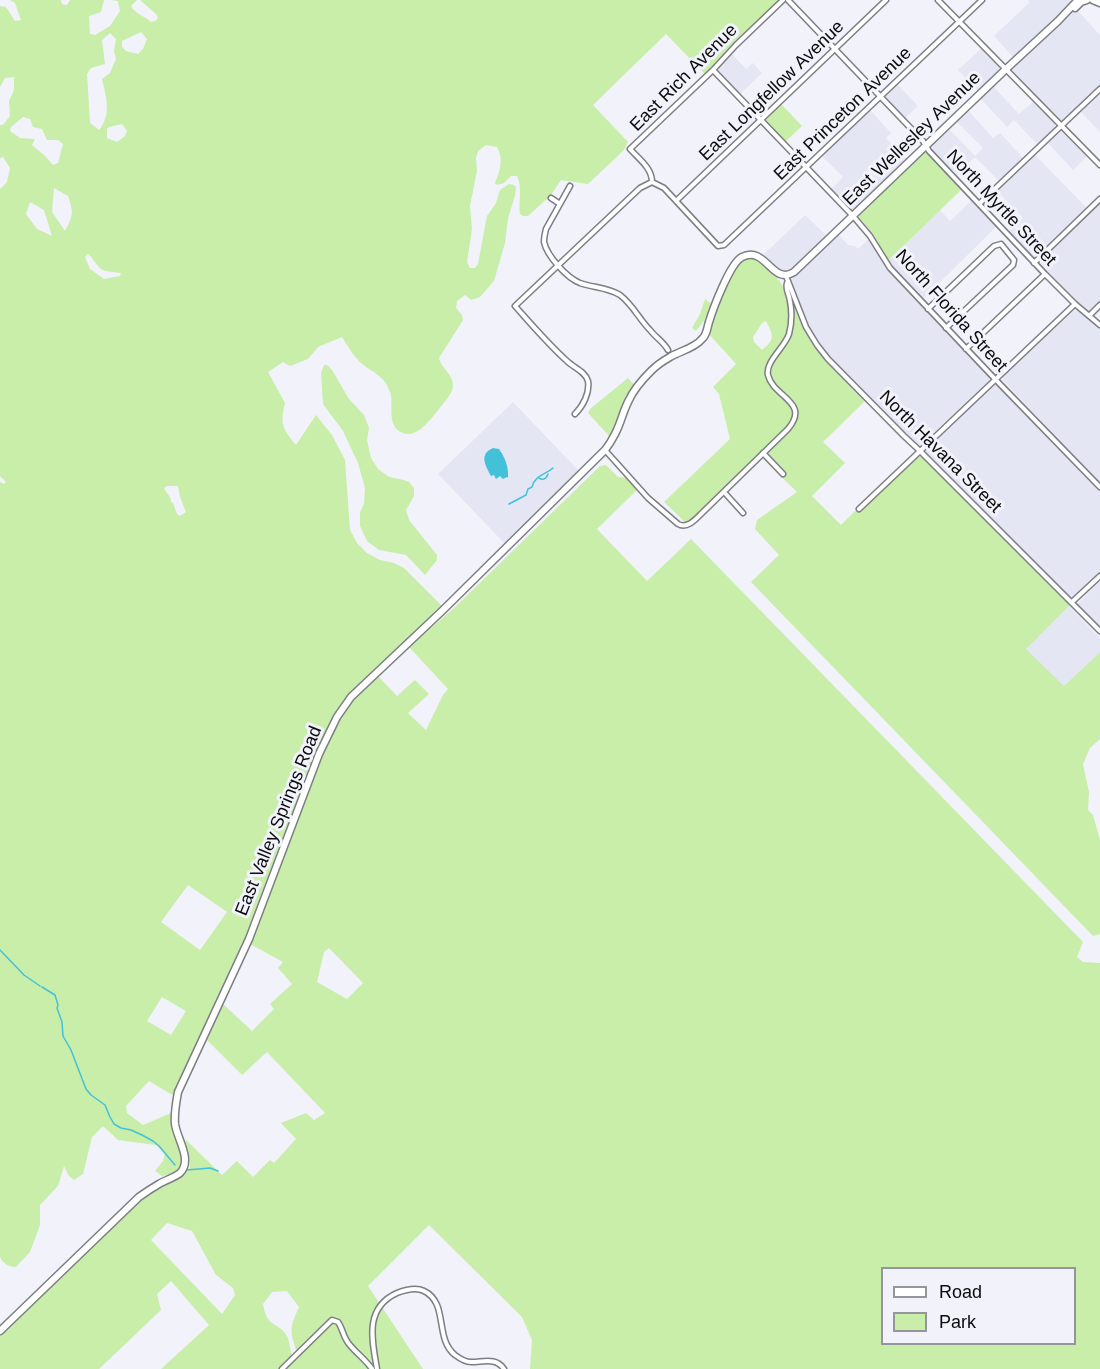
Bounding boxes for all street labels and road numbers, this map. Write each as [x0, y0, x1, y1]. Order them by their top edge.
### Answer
street label: East Longfellow Avenue [695, 16, 849, 166]
street label: East Rich Avenue [626, 20, 742, 136]
street label: East Princeton Avenue [770, 43, 916, 185]
street label: East Wellesley Avenue [839, 68, 985, 210]
street label: North Myrtle Street [942, 145, 1060, 271]
street label: North Florida Street [890, 245, 1012, 377]
street label: North Havana Street [874, 386, 1006, 518]
street label: East Valley Springs Road [231, 723, 327, 919]

